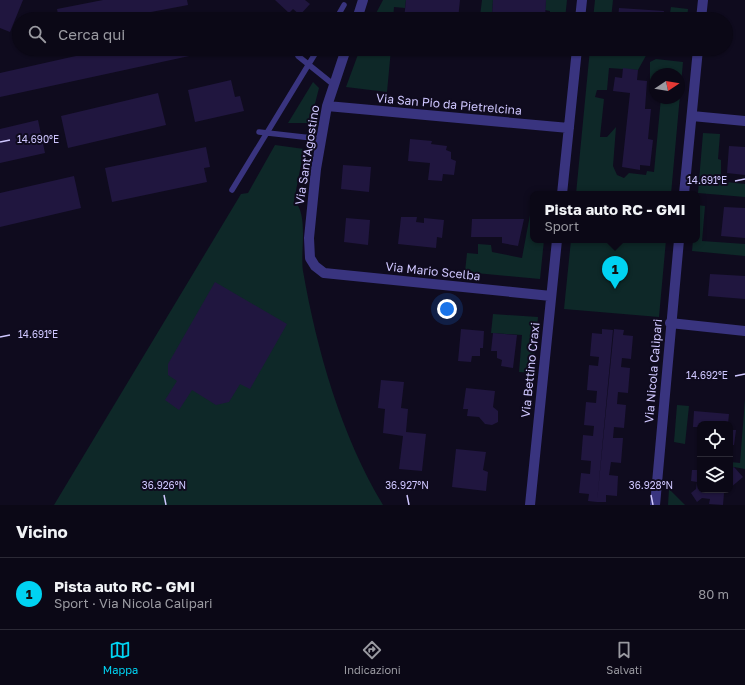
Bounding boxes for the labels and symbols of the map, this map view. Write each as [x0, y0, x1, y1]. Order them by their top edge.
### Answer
north arrow [649, 68, 685, 104]
street label: Via San Pio da Pietrelcina [375, 90, 523, 118]
street label: Via Sant'Agostino [292, 104, 322, 206]
text: 14.690°E [17, 133, 59, 145]
text: 14.691°E [687, 174, 727, 186]
pin: 1 [602, 256, 628, 289]
street label: Via Mario Scelba [385, 259, 481, 283]
your location [437, 299, 457, 319]
street label: Via Nicola Calipari [641, 318, 665, 424]
street label: Via Bettino Craxi [518, 322, 542, 418]
text: 14.691°E [18, 328, 58, 340]
text: 14.692°E [686, 369, 728, 381]
text: 36.926°N [142, 479, 186, 491]
text: 36.927°N [385, 479, 429, 491]
text: 36.928°N [629, 479, 673, 491]

